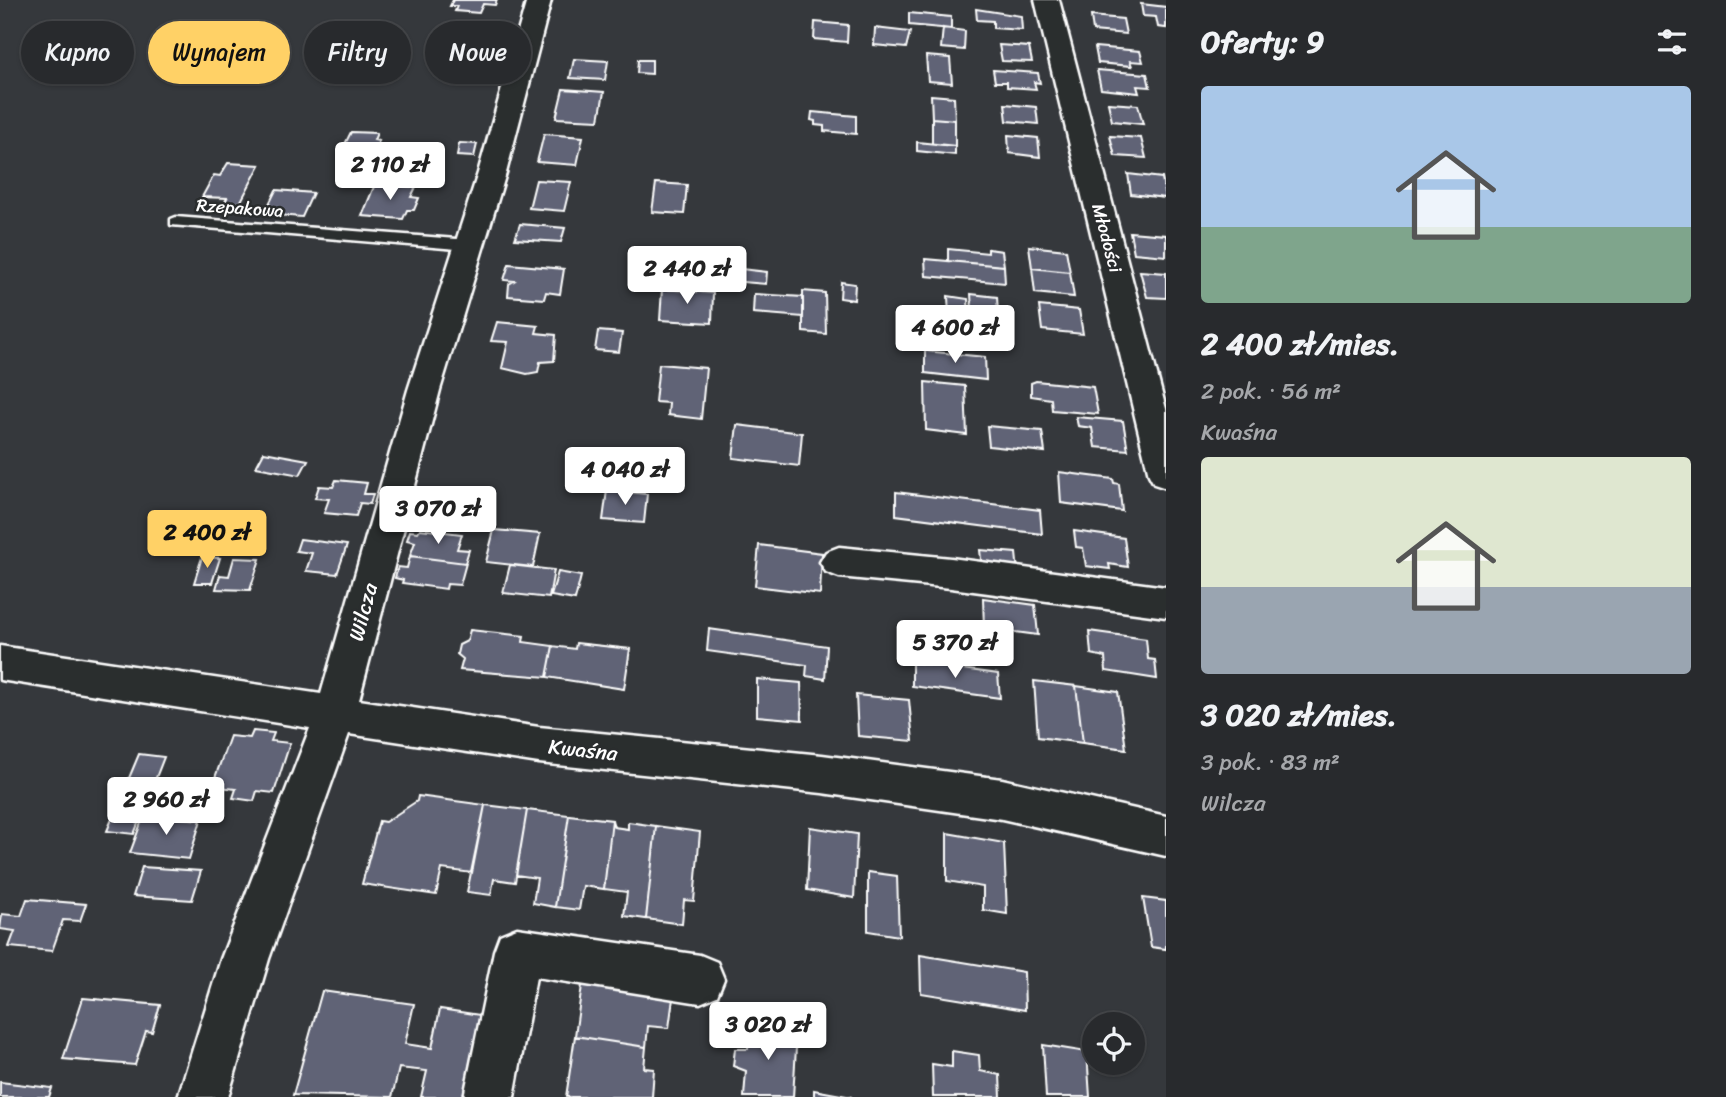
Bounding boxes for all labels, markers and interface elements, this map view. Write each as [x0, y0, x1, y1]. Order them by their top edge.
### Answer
text: Oferty: 9 [1201, 15, 1324, 69]
chip: Kupno [21, 21, 134, 84]
chip: Wynajem [148, 21, 290, 84]
chip: Filtry [304, 21, 411, 84]
chip: Nowe [425, 21, 531, 84]
icon: filters [1653, 23, 1691, 61]
icon: home [1383, 132, 1509, 258]
pin: 2 110 zł [318, 142, 462, 202]
text: 2 110 zł [351, 144, 429, 185]
street label: Rzepakowa [195, 189, 285, 227]
street label: Młodości [1082, 200, 1132, 277]
pin: 2 440 zł [615, 246, 759, 306]
text: 2 440 zł [644, 248, 730, 289]
pin: 4 600 zł [883, 306, 1027, 365]
text: 4 600 zł [912, 307, 998, 348]
text: 2 400 zł/mies. [1201, 317, 1399, 371]
text: 2 pok. · 56 m² [1201, 371, 1341, 412]
text: Kwaśna [1201, 412, 1277, 453]
pin: 4 040 zł [553, 448, 697, 507]
text: 4 040 zł [581, 449, 669, 490]
pin: 3 070 zł [366, 486, 510, 546]
text: 3 070 zł [395, 488, 481, 529]
icon: home [1383, 503, 1509, 629]
pin: 2 400 zł [135, 510, 279, 570]
text: 2 400 zł [163, 512, 251, 553]
street label: Wilcza [337, 578, 389, 645]
pin: 5 370 zł [883, 620, 1027, 680]
text: 5 370 zł [913, 622, 997, 663]
text: 3 020 zł/mies. [1201, 688, 1397, 742]
street label: Kwaśna [547, 727, 620, 773]
text: 3 pok. · 83 m² [1201, 742, 1340, 783]
pin: 2 960 zł [94, 778, 238, 837]
text: 2 960 zł [123, 779, 209, 820]
text: Wilcza [1201, 783, 1266, 824]
pin: 3 020 zł [696, 1002, 840, 1062]
text: 3 020 zł [725, 1004, 811, 1045]
map controls [1082, 1012, 1145, 1075]
button: locate [1082, 1012, 1145, 1075]

